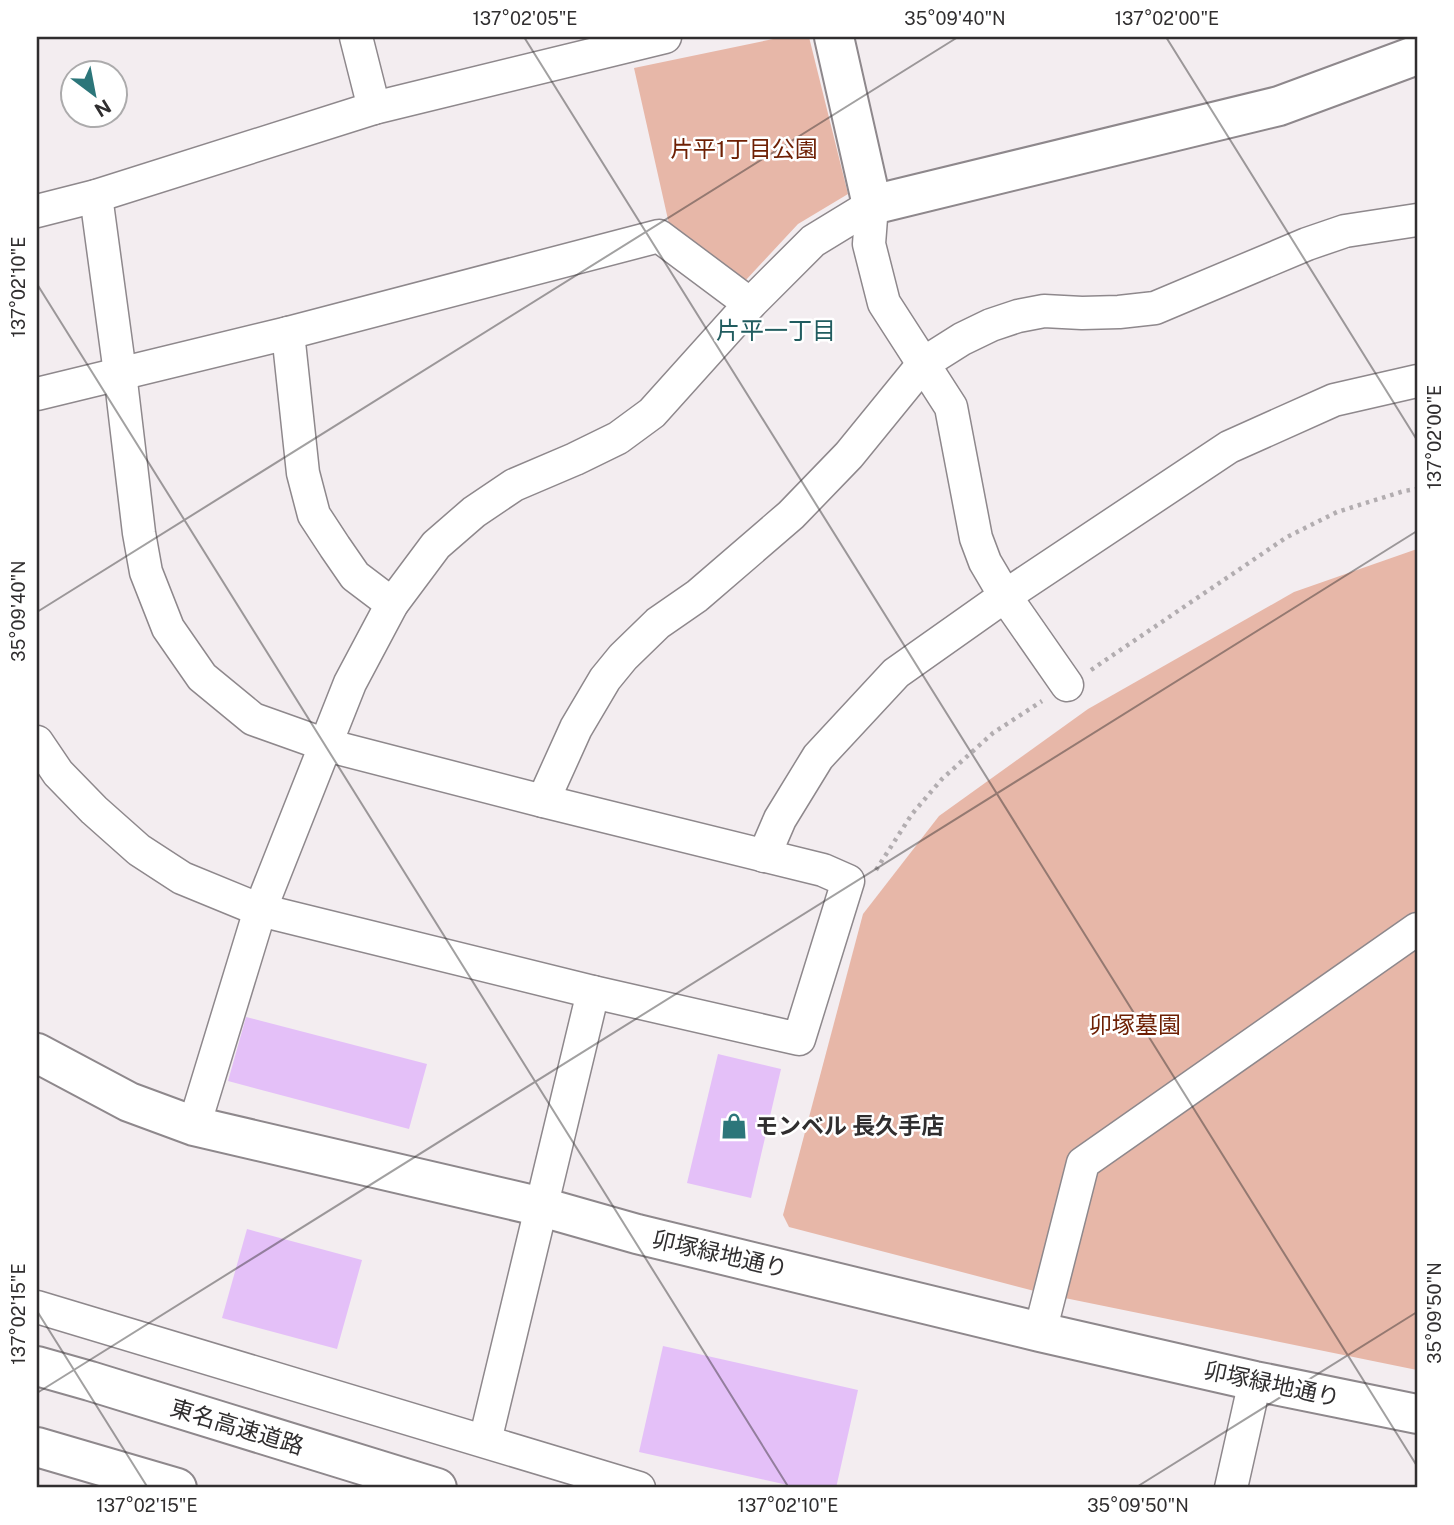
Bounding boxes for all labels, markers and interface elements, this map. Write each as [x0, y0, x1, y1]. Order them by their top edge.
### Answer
text: 137°02'05"E [472, 8, 578, 29]
text: 35°09'40"N [904, 8, 1006, 29]
text: 137°02'00"E [1115, 8, 1219, 29]
north arrow [60, 60, 130, 130]
text: N [91, 95, 115, 122]
park label: 片平1丁目公園 [670, 135, 818, 162]
text: 137°02'10"E [8, 237, 29, 337]
district label: 片平一丁目 [716, 316, 836, 344]
text: 137°02'00"E [1424, 385, 1445, 489]
text: 35°09'40"N [8, 560, 29, 662]
park label: 卯塚墓園 [1089, 1011, 1181, 1038]
shop icon: モンベル 長久手店 [719, 1111, 749, 1141]
place label: モンベル 長久手店 [755, 1112, 944, 1139]
street label: 卯塚緑地通り [650, 1225, 790, 1282]
text: 35°09'50"N [1424, 1262, 1445, 1364]
text: 137°02'15"E [8, 1263, 29, 1365]
street label: 卯塚緑地通り [1202, 1356, 1342, 1411]
street label: 東名高速道路 [167, 1393, 307, 1460]
text: 137°02'15"E [96, 1495, 198, 1516]
text: 137°02'10"E [738, 1495, 838, 1516]
text: 35°09'50"N [1087, 1495, 1189, 1516]

